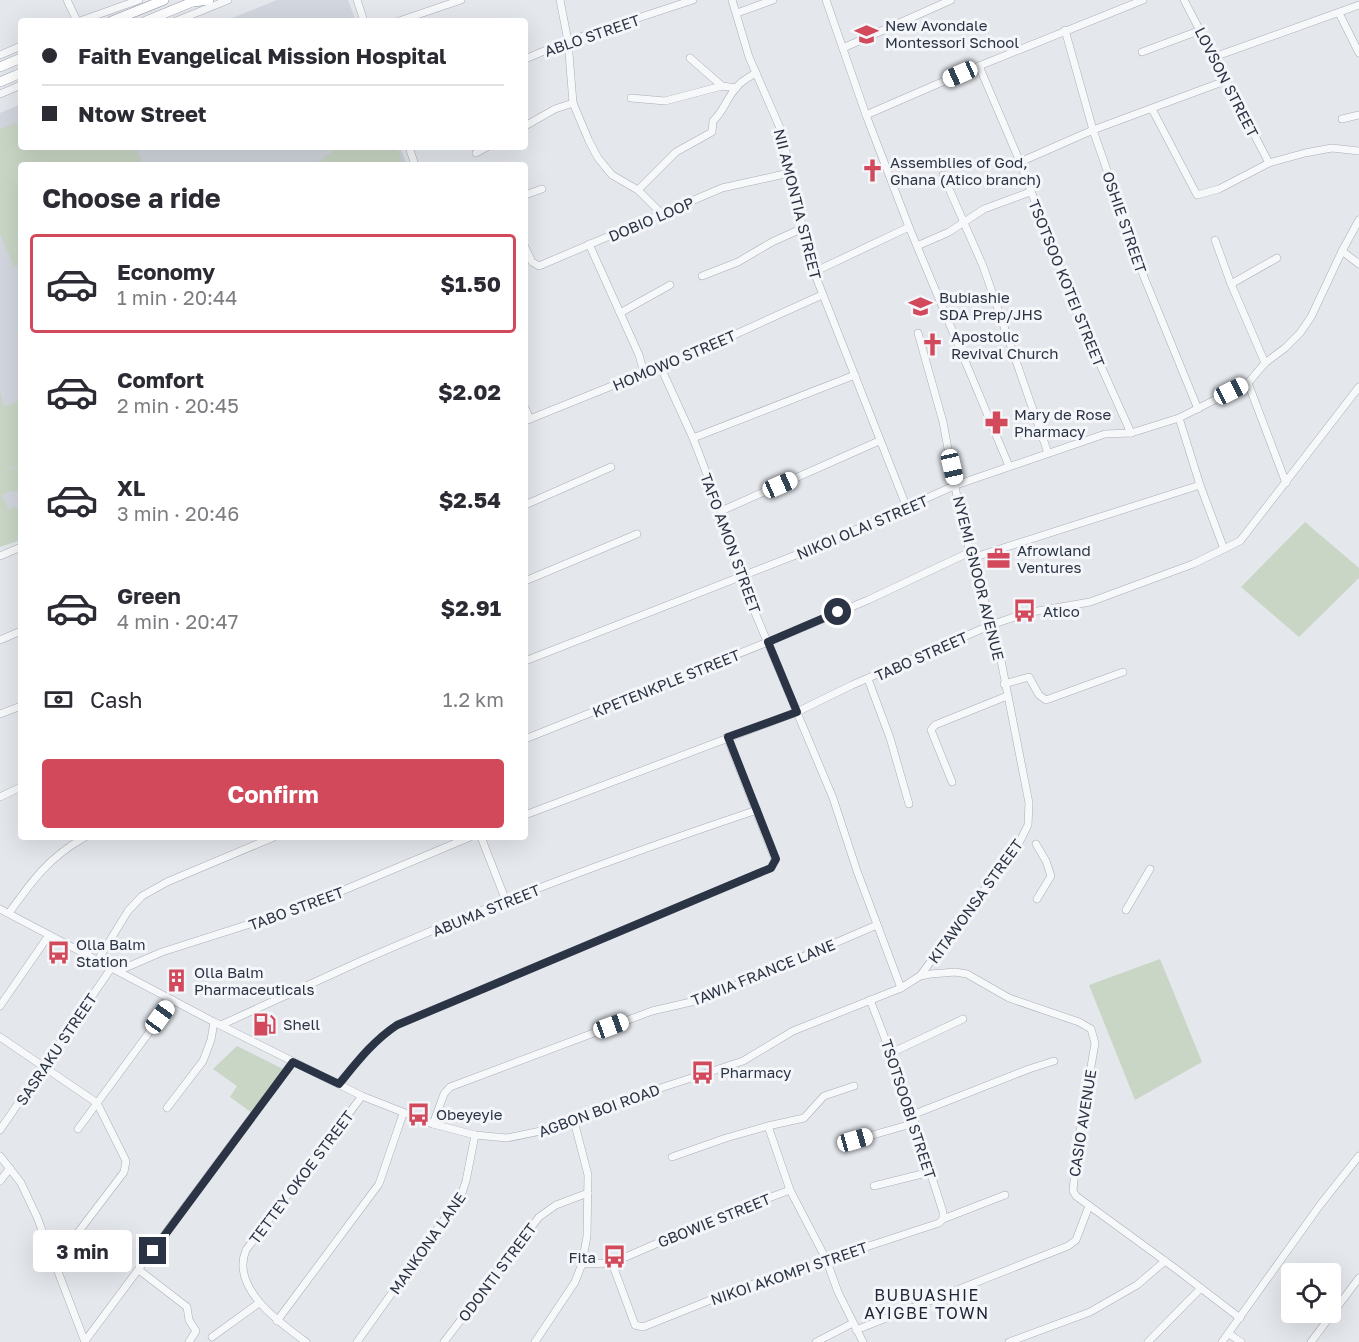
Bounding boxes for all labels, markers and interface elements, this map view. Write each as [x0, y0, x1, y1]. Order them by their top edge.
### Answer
street label: ABLO STREET [542, 10, 642, 60]
place label: New Avondale Montessori School [885, 16, 1019, 51]
school or university icon: New Avondale Montessori School [854, 21, 880, 47]
street label: LOVSON STREET [1191, 24, 1263, 140]
text: Faith Evangelical Mission Hospital [78, 42, 446, 69]
car [940, 58, 980, 90]
text: Ntow Street [78, 100, 207, 127]
street label: NII AMONTIA STREET [771, 127, 825, 281]
place label: Assemblies of God, Ghana (Atico branch) [890, 153, 1042, 188]
church icon: Assemblies of God, Ghana (Atico branch) [859, 158, 885, 184]
street label: OSHIE STREET [1099, 169, 1151, 275]
text: Choose a ride [42, 182, 221, 214]
street label: DOBIO LOOP [606, 193, 697, 245]
street label: TSOTSOO KOTEI STREET [1025, 197, 1109, 369]
icon: car [45, 257, 99, 311]
text: Economy [117, 258, 215, 285]
text: $1.50 [440, 270, 501, 297]
text: 1 min · 20:44 [117, 285, 237, 309]
place label: Bubiashie SDA Prep/JHS [939, 288, 1043, 323]
school or university icon: Bubiashie SDA Prep/JHS [908, 293, 934, 319]
street label: HOMOWO STREET [610, 326, 738, 394]
place label: Apostolic Revival Church [951, 327, 1058, 362]
church icon: Apostolic Revival Church [920, 332, 946, 358]
icon: car [45, 365, 99, 419]
text: Comfort [117, 366, 204, 393]
car [1211, 375, 1251, 407]
text: $2.02 [438, 378, 501, 405]
text: 2 min · 20:45 [117, 393, 239, 417]
place label: Mary de Rose Pharmacy [1014, 405, 1112, 440]
pharmacy icon: Mary de Rose Pharmacy [983, 410, 1009, 436]
car [939, 447, 965, 487]
car [760, 469, 800, 501]
street label: TAFO AMON STREET [697, 470, 765, 616]
icon: car [45, 473, 99, 527]
text: XL [117, 474, 145, 501]
text: $2.54 [439, 486, 501, 513]
street label: NIKOI OLAI STREET [794, 491, 930, 563]
street label: NYEMI GNOOR AVENUE [950, 494, 1008, 662]
text: 3 min · 20:46 [117, 501, 239, 525]
place label: Afrowland Ventures [1017, 541, 1091, 576]
office icon: Afrowland Ventures [986, 546, 1012, 572]
icon: car [45, 581, 99, 635]
text: Green [117, 582, 181, 609]
text: $2.91 [440, 594, 501, 621]
route start [824, 598, 851, 625]
bus stop icon: Atico [1012, 598, 1038, 624]
place label: Atico [1043, 602, 1080, 620]
text: 4 min · 20:47 [117, 609, 238, 633]
street label: TABO STREET [872, 628, 970, 684]
street label: KPETENKPLE STREET [590, 645, 742, 721]
icon: cash [42, 683, 75, 716]
text: Cash [90, 686, 143, 713]
text: 1.2 km [443, 687, 504, 711]
button: Confirm [42, 759, 504, 828]
street label: KITAWONSA STREET [924, 835, 1026, 967]
street label: ABUMA STREET [430, 880, 542, 940]
street label: TABO STREET [246, 882, 346, 934]
place label: Olla Balm Station [76, 935, 146, 970]
street label: TAWIA FRANCE LANE [688, 935, 838, 1009]
bus stop icon: Olla Balm Station [45, 940, 71, 966]
place label: Olla Balm Pharmaceuticals [194, 963, 315, 998]
building icon: Olla Balm Pharmaceuticals [163, 968, 189, 994]
street label: SASRAKU STREET [12, 990, 100, 1108]
car [142, 997, 178, 1037]
fuel station icon: Shell [252, 1011, 278, 1037]
car [591, 1011, 631, 1041]
place label: Shell [283, 1015, 320, 1033]
street label: TSOTSOOBI STREET [878, 1037, 940, 1181]
bus stop icon: Pharmacy [689, 1059, 715, 1085]
place label: Pharmacy [720, 1063, 792, 1081]
street label: CASIO AVENUE [1065, 1068, 1099, 1178]
street label: AGBON BOI ROAD [536, 1080, 662, 1140]
bus stop icon: Obeyeyie [405, 1101, 431, 1127]
place label: Obeyeyie [436, 1105, 503, 1123]
street label: TETTEY OKOE STREET [245, 1107, 357, 1247]
car [835, 1126, 875, 1154]
street label: MANKONA LANE [385, 1189, 469, 1297]
street label: GBOWIE STREET [655, 1189, 773, 1251]
street label: ODONTI STREET [454, 1219, 540, 1325]
callout: 3 min [33, 1230, 132, 1272]
route end [139, 1237, 166, 1264]
street label: NIKOI AKOMPI STREET [708, 1238, 870, 1308]
text: 3 min [56, 1239, 109, 1263]
bus stop icon: Fita [601, 1244, 627, 1270]
place label: Fita [569, 1248, 596, 1266]
map controls [1281, 1263, 1341, 1323]
button: locate [1281, 1263, 1341, 1323]
district label: BUBUASHIE AYIGBE TOWN [864, 1285, 990, 1323]

